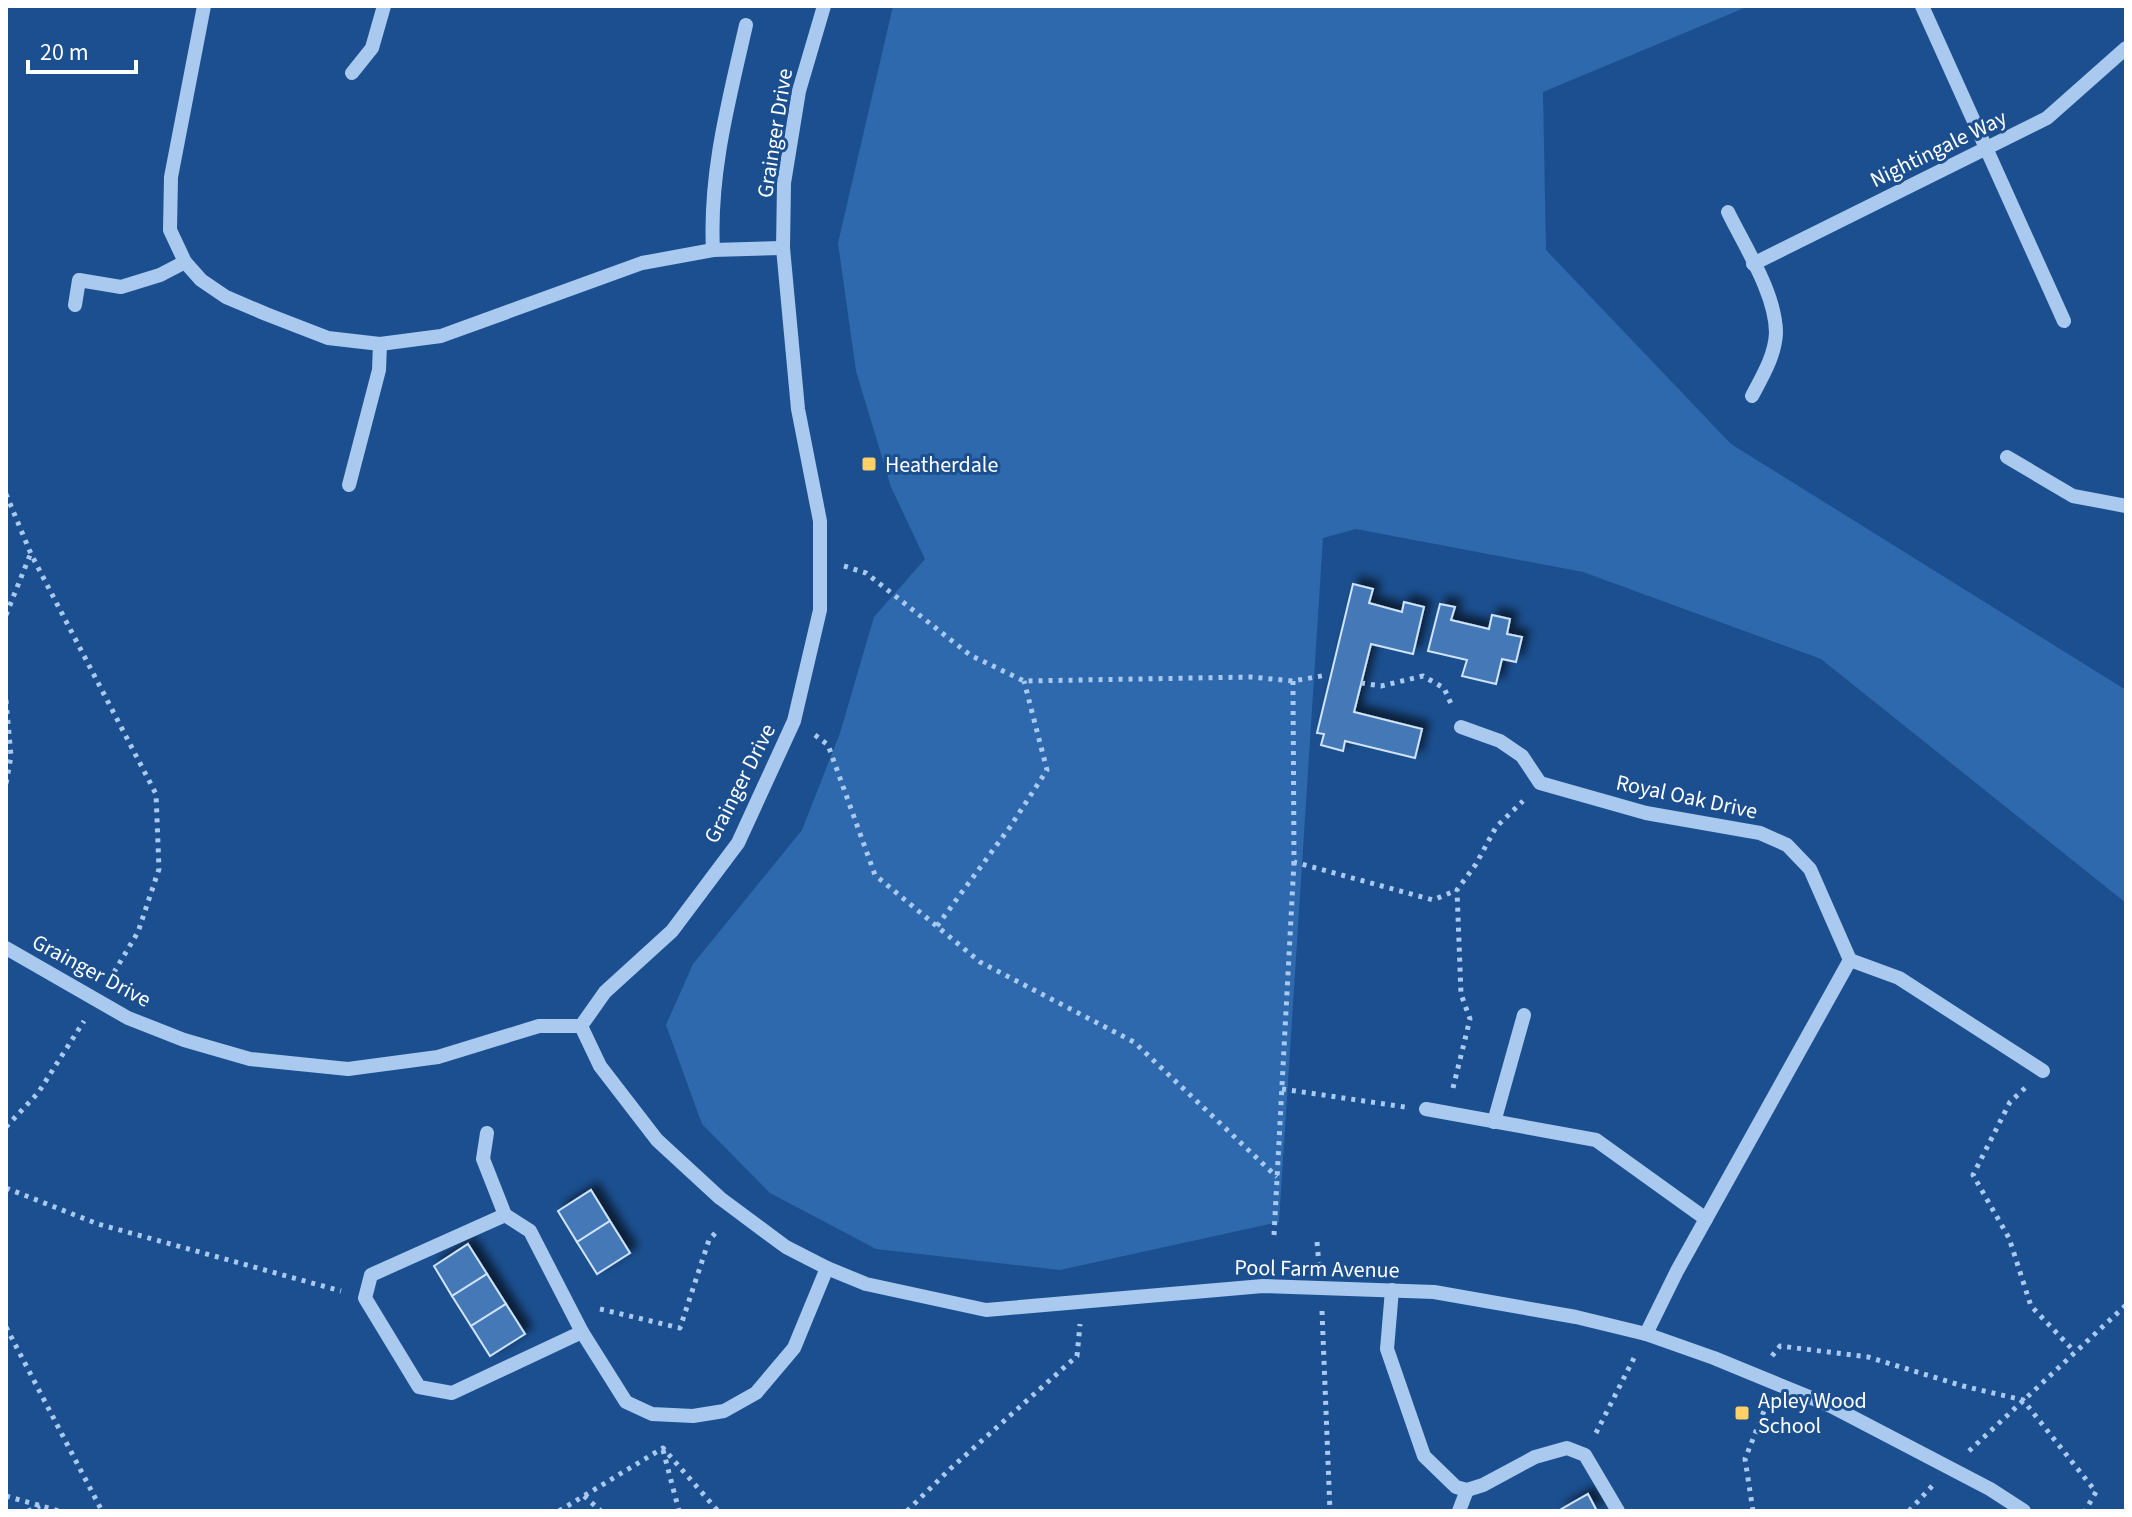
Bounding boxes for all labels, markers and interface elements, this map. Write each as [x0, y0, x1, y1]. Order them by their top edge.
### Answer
scale bar [28, 24, 136, 74]
text: 20 m [40, 35, 89, 70]
street label: Grainger Drive [749, 66, 801, 200]
street label: Nightingale Way [1865, 102, 2013, 196]
place label: Heatherdale [885, 449, 998, 481]
marker: Heatherdale [860, 455, 878, 473]
street label: Grainger Drive [696, 718, 784, 849]
street label: Royal Oak Drive [1613, 766, 1760, 828]
street label: Grainger Drive [26, 926, 157, 1016]
street label: Pool Farm Avenue [1234, 1252, 1400, 1286]
place label: Apley Wood School [1758, 1385, 1867, 1442]
marker: Apley Wood School [1733, 1404, 1751, 1422]

